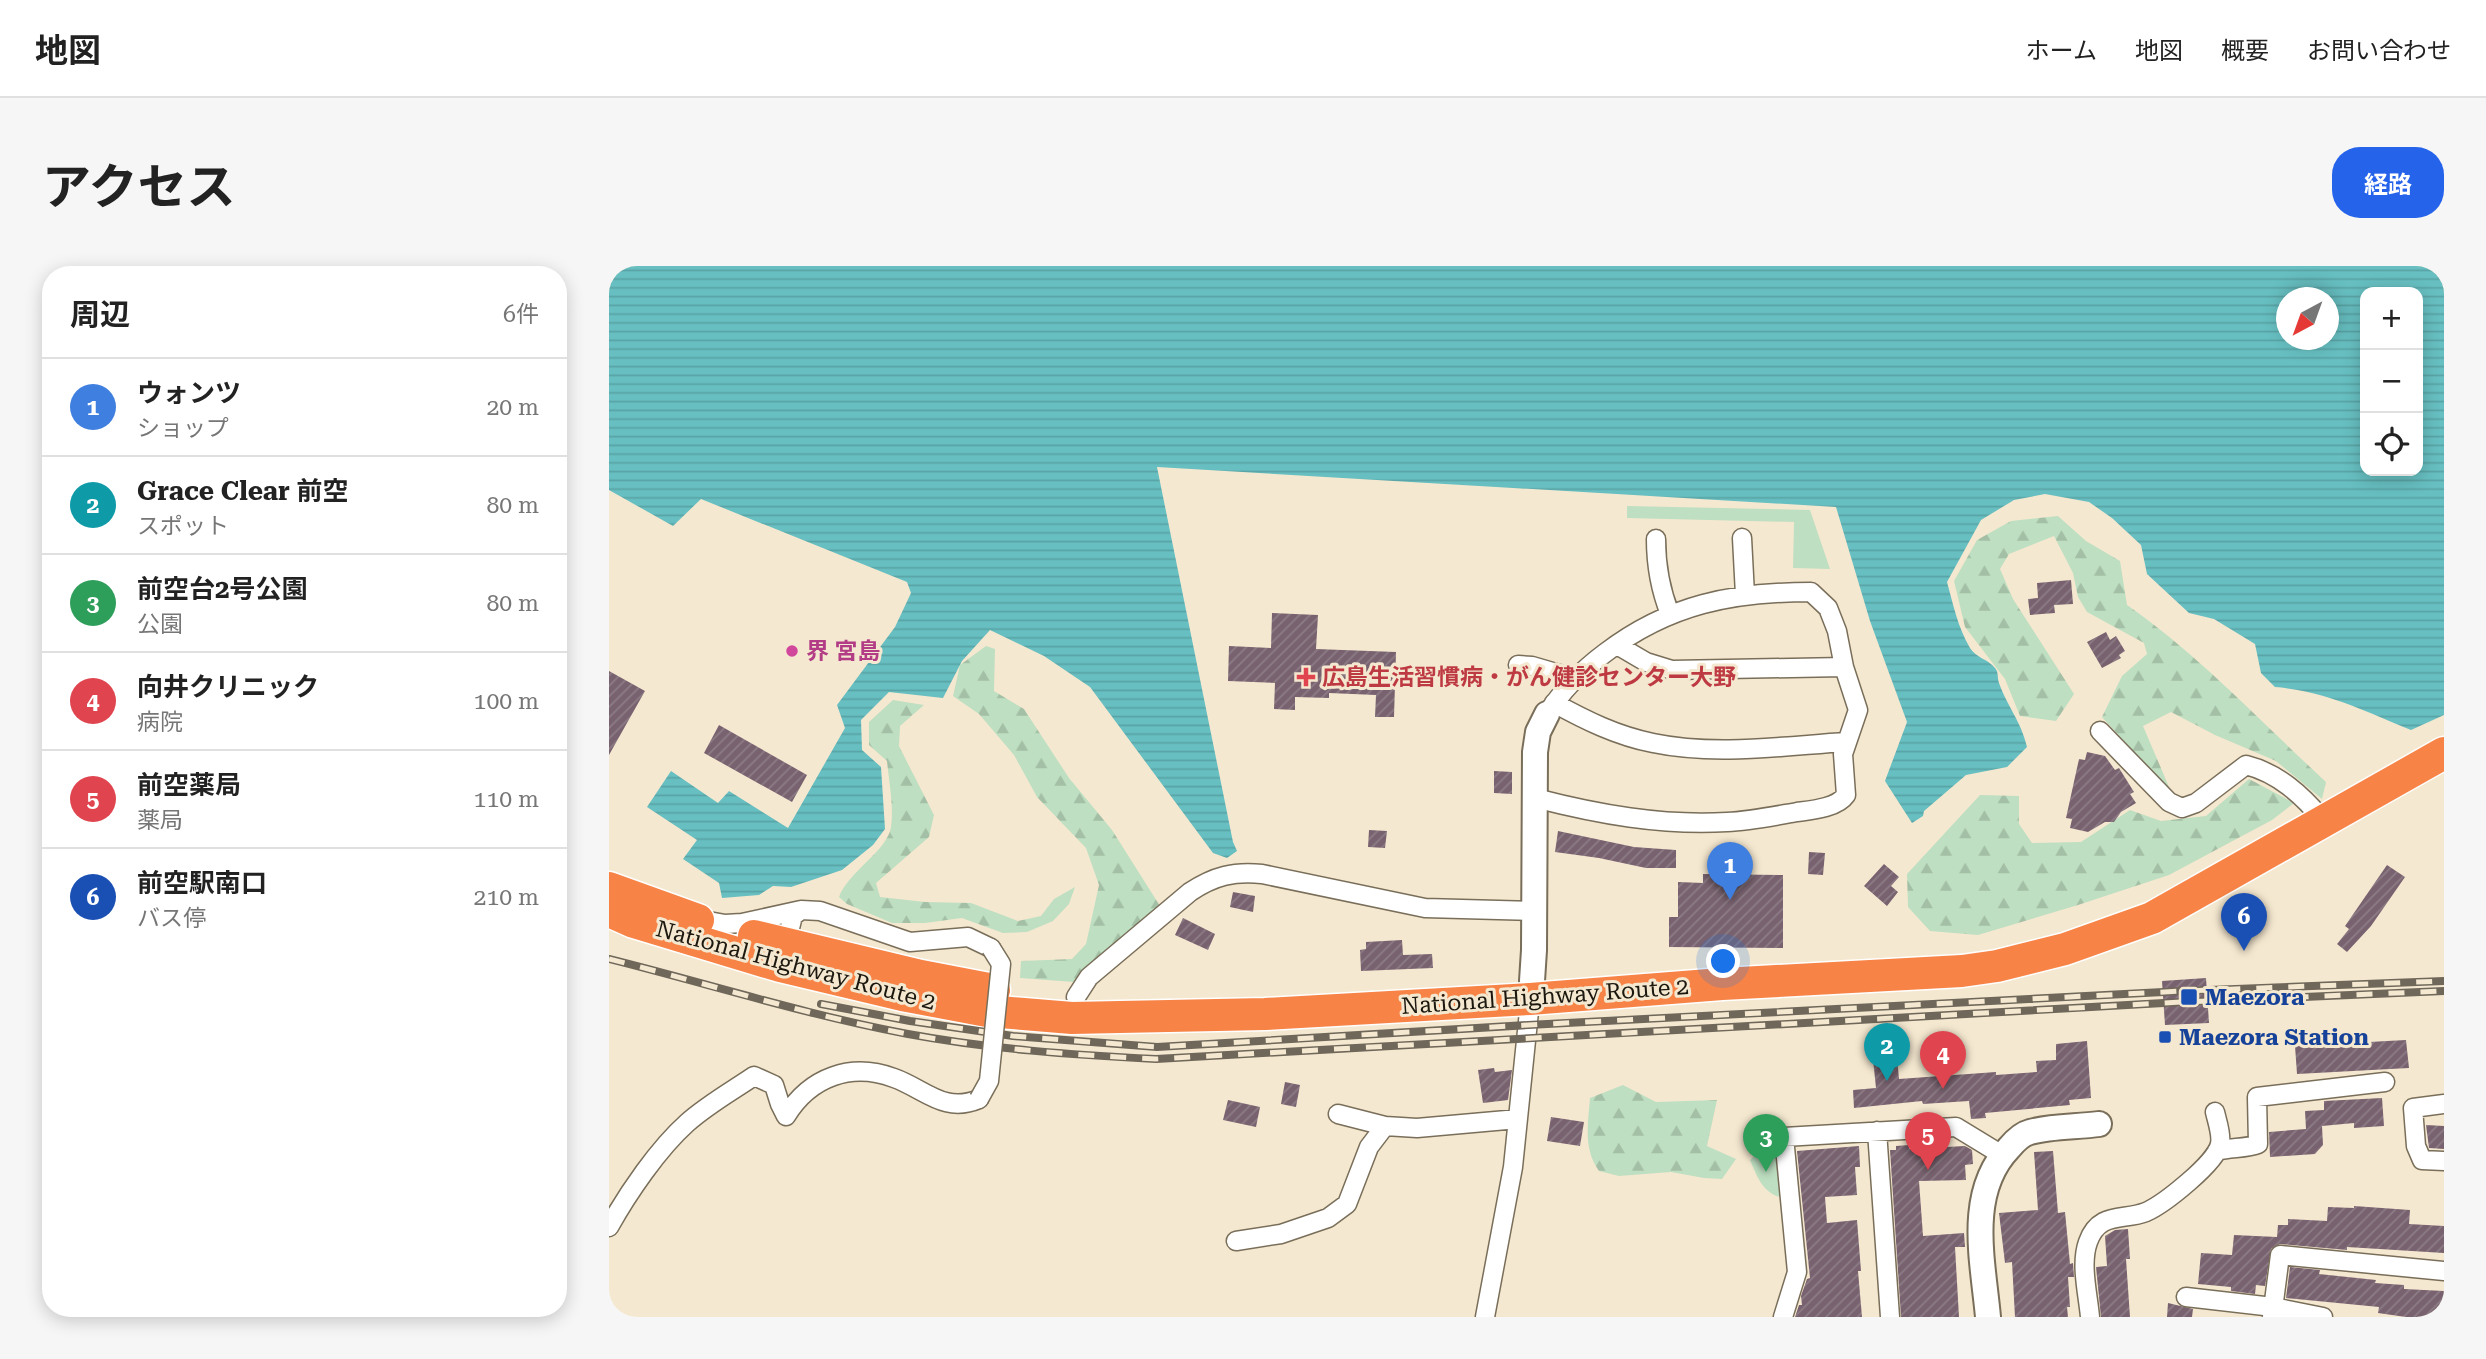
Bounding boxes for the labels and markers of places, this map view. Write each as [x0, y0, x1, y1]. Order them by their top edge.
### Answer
place label: 界 宮島 [806, 638, 881, 665]
marker: 界 宮島 [784, 643, 800, 659]
place label: 広島生活習慣病・がん健診センター大野 [1322, 664, 1736, 691]
marker: 広島生活習慣病・がん健診センター大野 [1296, 667, 1316, 687]
pin: 1 [1707, 842, 1753, 900]
pin: 6 [2221, 893, 2267, 951]
place label: Maezora [2205, 984, 2305, 1011]
marker: Maezora [2179, 987, 2199, 1007]
pin: 2 [1864, 1023, 1910, 1081]
place label: Maezora Station [2179, 1024, 2369, 1051]
marker: Maezora Station [2157, 1029, 2173, 1045]
pin: 4 [1920, 1031, 1966, 1089]
pin: 5 [1905, 1112, 1951, 1170]
pin: 3 [1743, 1114, 1789, 1172]

